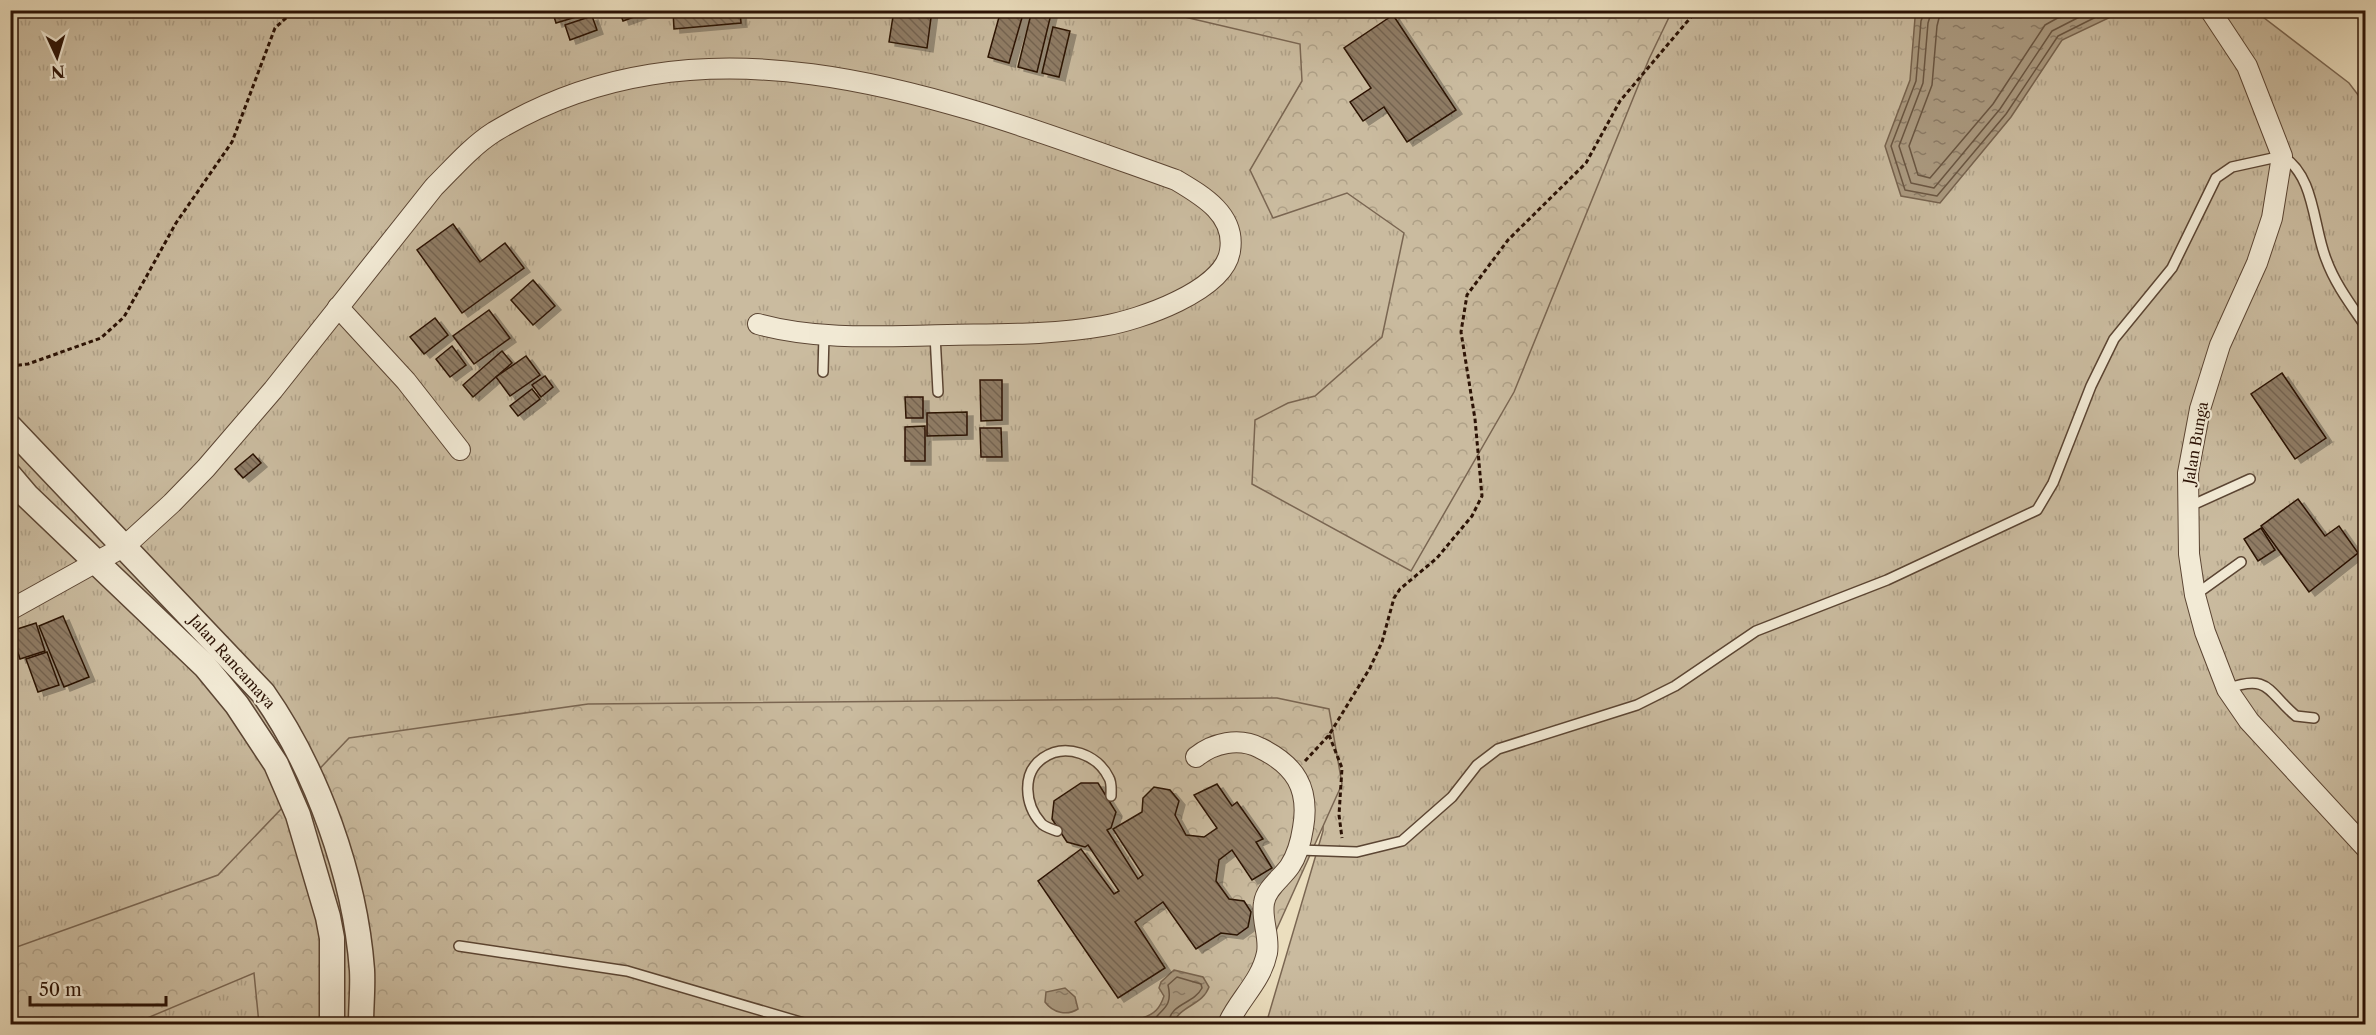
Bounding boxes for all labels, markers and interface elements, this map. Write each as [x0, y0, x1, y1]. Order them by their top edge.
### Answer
north arrow [27, 27, 87, 87]
text: N [50, 62, 66, 82]
street label: Jalan Bunga [2179, 400, 2212, 488]
street label: Jalan Rancamaya [184, 609, 280, 713]
scale bar [30, 969, 166, 1007]
text: 50 m [39, 979, 82, 1001]

